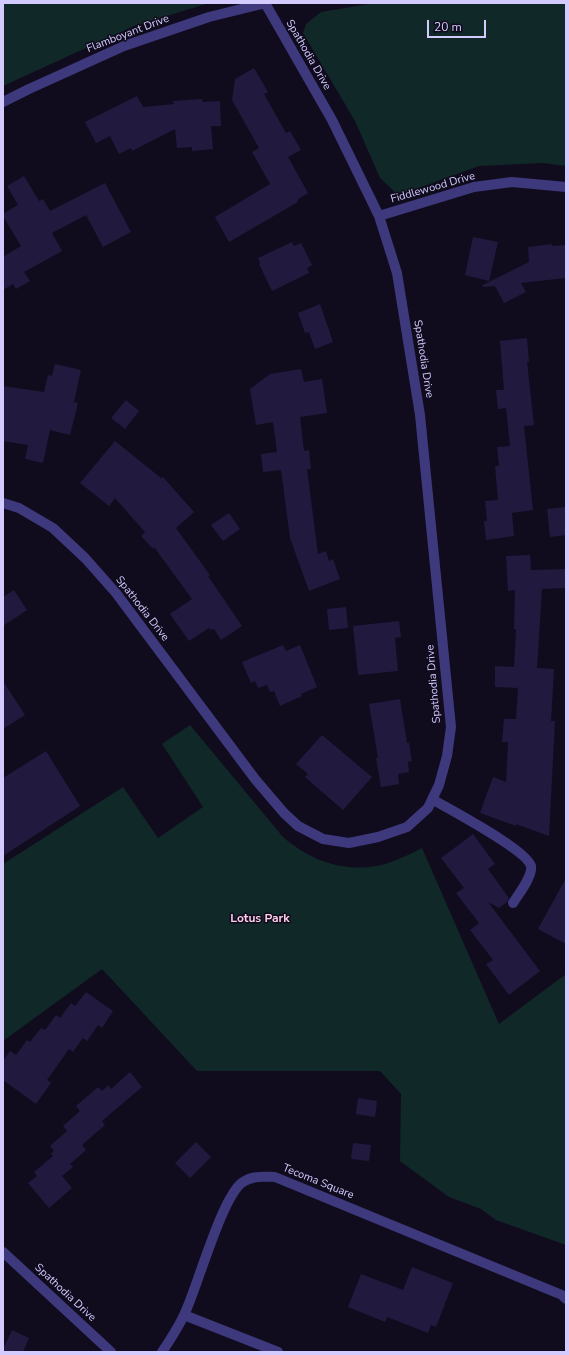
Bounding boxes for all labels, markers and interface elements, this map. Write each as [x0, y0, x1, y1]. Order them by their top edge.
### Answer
street label: Flamboyant Drive [85, 12, 171, 56]
scale bar [429, 12, 488, 38]
street label: Spathodia Drive [283, 18, 333, 92]
text: 20 m [434, 19, 462, 35]
street label: Fiddlewood Drive [389, 170, 477, 206]
street label: Spathodia Drive [410, 319, 436, 399]
street label: Spathodia Drive [113, 574, 171, 644]
street label: Spathodia Drive [424, 644, 444, 724]
district label: Lotus Park [230, 912, 290, 926]
street label: Tecoma Square [280, 1162, 356, 1202]
street label: Spathodia Drive [32, 1261, 98, 1325]

